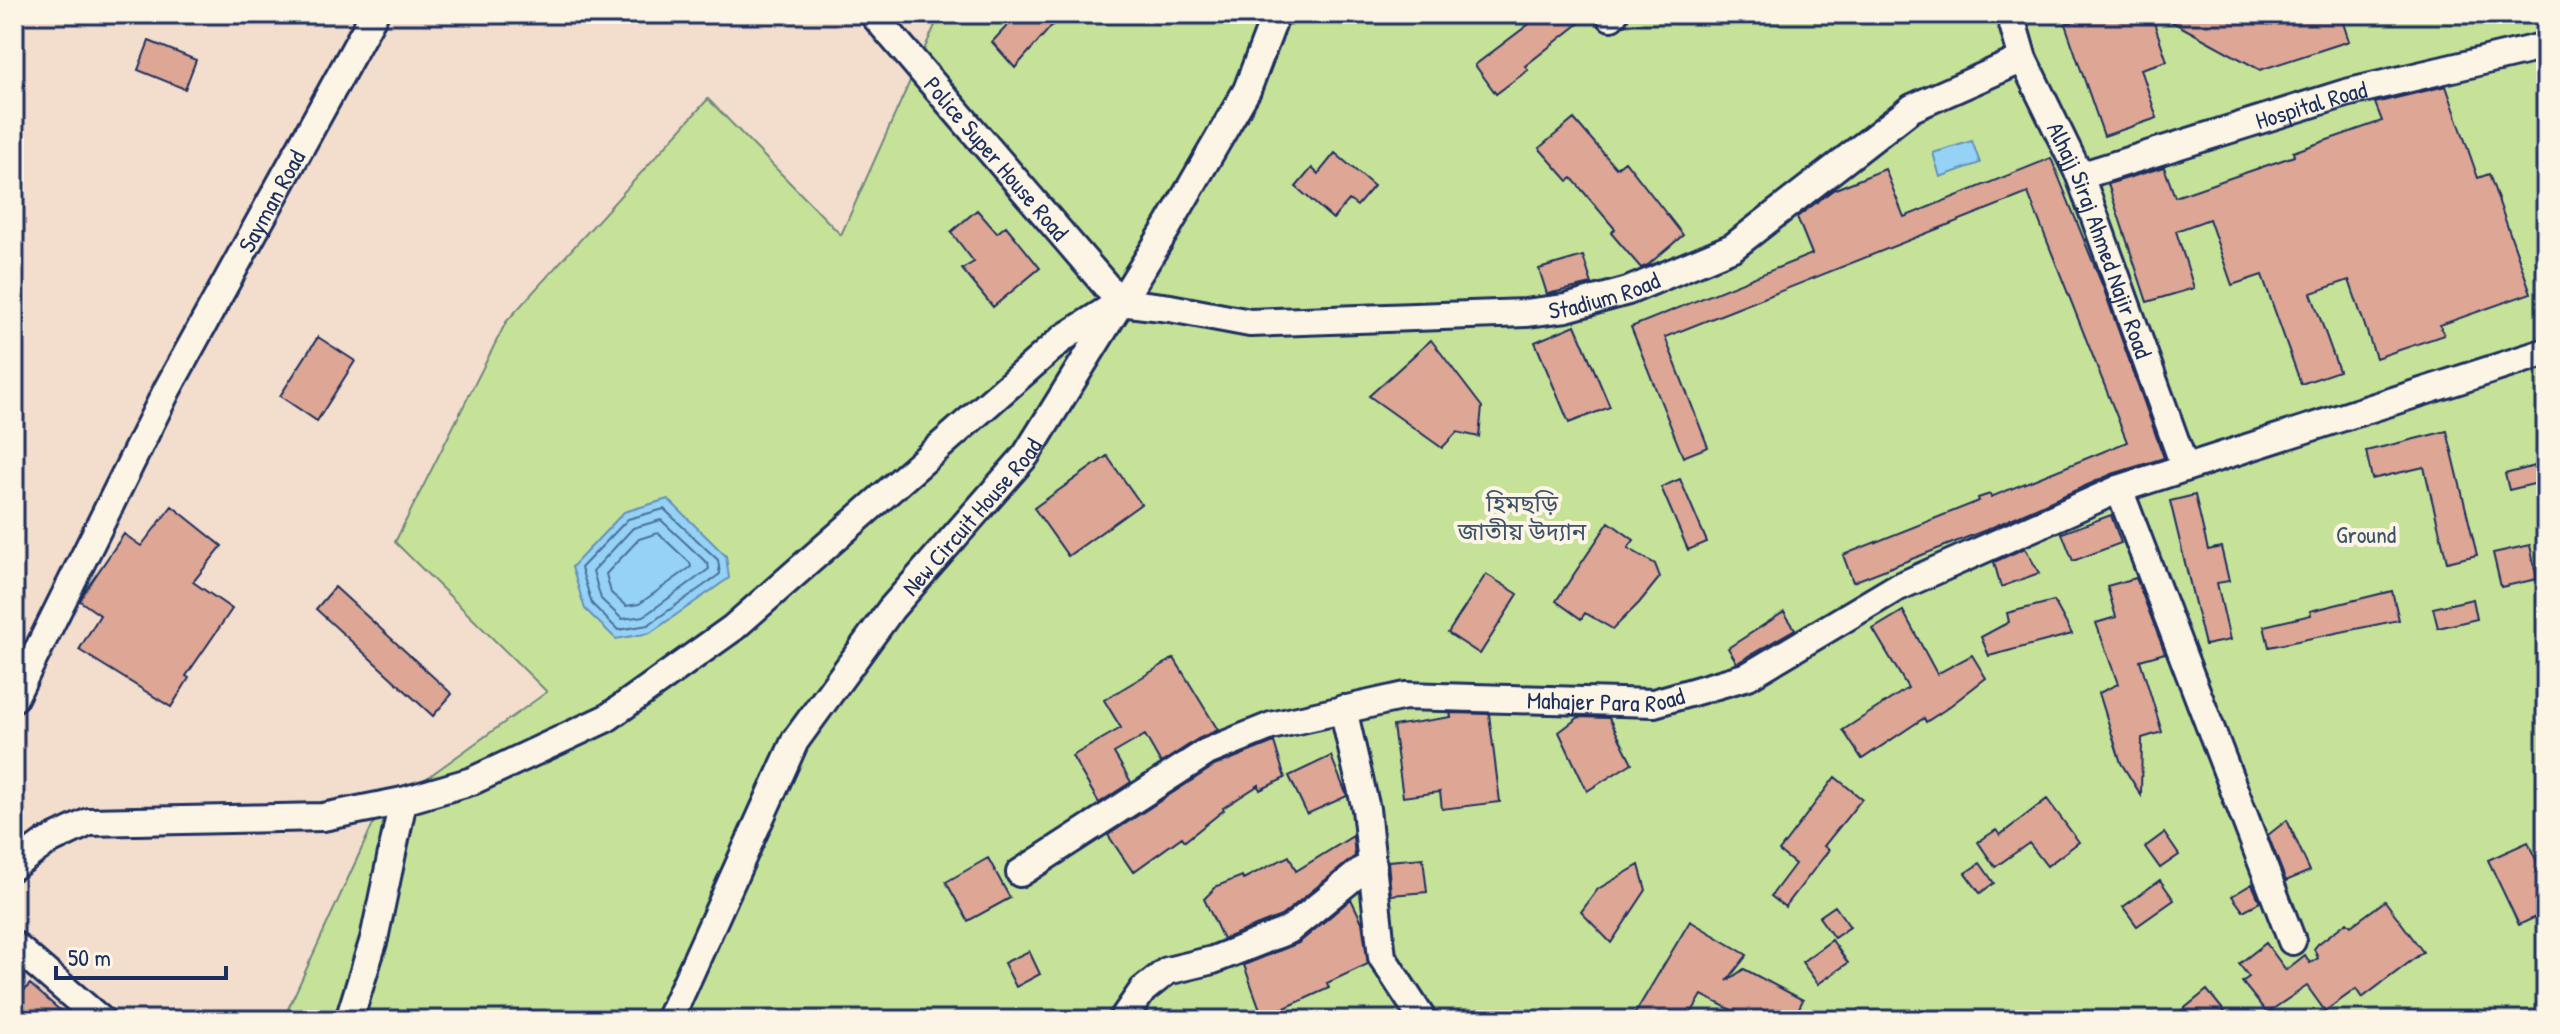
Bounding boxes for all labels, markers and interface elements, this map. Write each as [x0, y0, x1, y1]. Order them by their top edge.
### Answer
street label: Police Super House Road [917, 69, 1076, 247]
street label: Hospital Road [2251, 73, 2370, 136]
street label: Alhajj Siraj Ahmed Najir Road [2040, 117, 2160, 362]
street label: Sayman Road [230, 144, 312, 258]
street label: Stadium Road [1547, 264, 1664, 326]
street label: New Circuit House Road [894, 432, 1049, 602]
park label: হিমছড়ি জাতীয় উদ্যান [1457, 487, 1587, 547]
park label: Ground [2336, 518, 2396, 550]
street label: Mahajer Para Road [1526, 679, 1688, 719]
scale bar [56, 930, 226, 980]
text: 50 m [68, 941, 111, 973]

